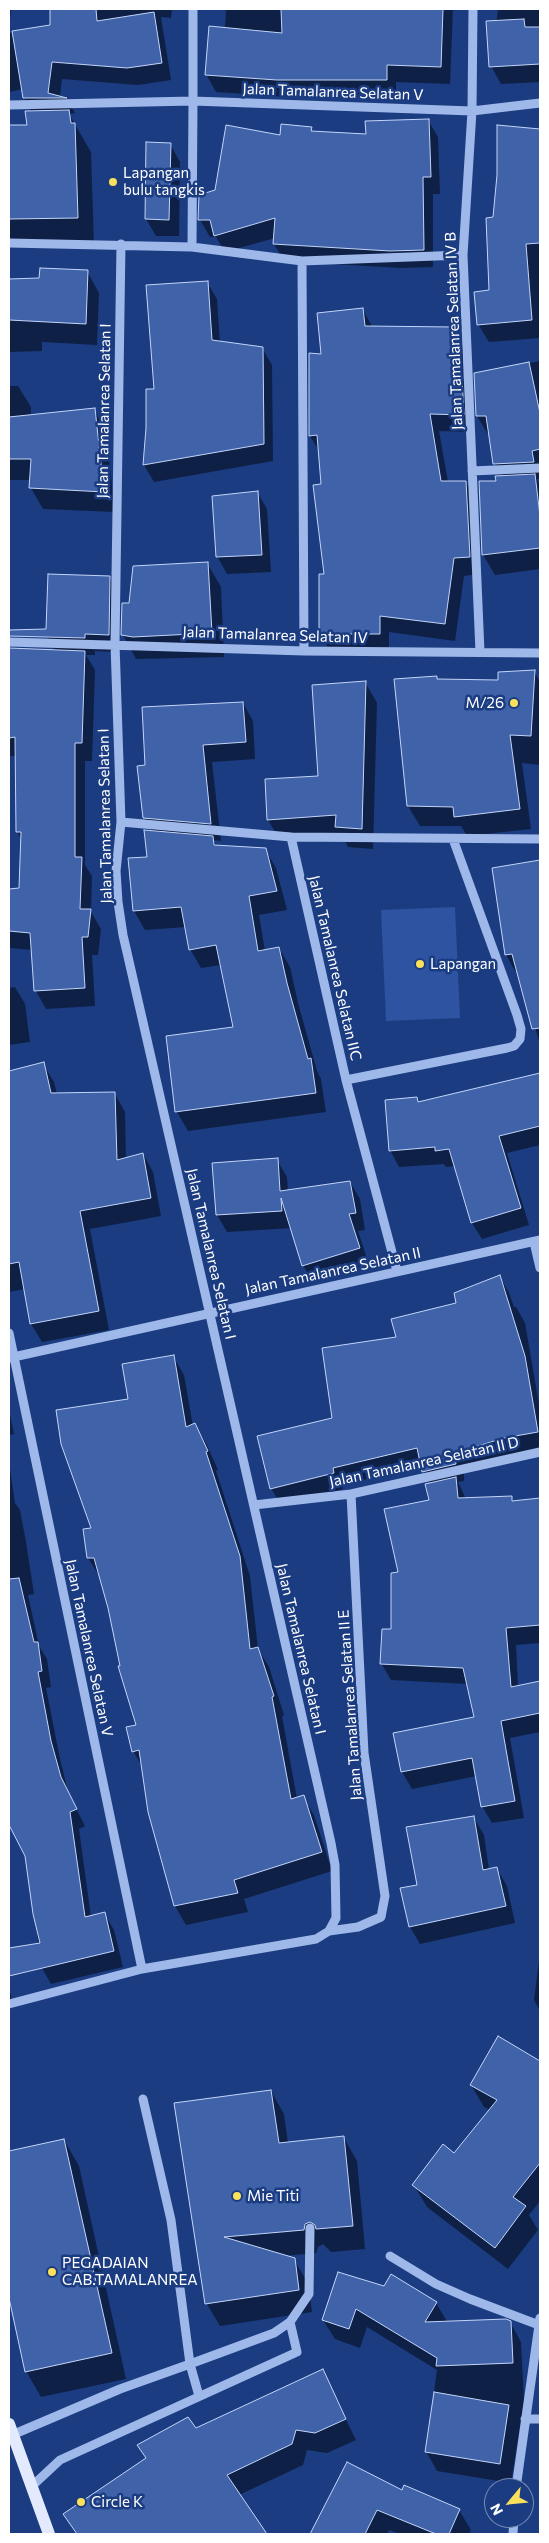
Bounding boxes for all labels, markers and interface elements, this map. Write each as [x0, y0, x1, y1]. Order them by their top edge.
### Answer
street label: Jalan Tamalanrea Selatan V [242, 80, 424, 104]
place label: Lapangan bulu tangkis [123, 164, 205, 199]
marker: Lapangan bulu tangkis [107, 176, 119, 188]
street label: Jalan Tamalanrea Selatan IV B [442, 232, 466, 430]
street label: Jalan Tamalanrea Selatan I [93, 323, 115, 499]
street label: Jalan Tamalanrea Selatan IV [182, 623, 368, 647]
place label: M/26 [466, 694, 504, 712]
marker: M/26 [508, 697, 520, 709]
street label: Jalan Tamalanrea Selatan I [94, 728, 116, 904]
street label: Jalan Tamalanrea Selatan IIC [305, 874, 365, 1062]
place label: Lapangan [430, 955, 496, 973]
marker: Lapangan [414, 958, 426, 970]
street label: Jalan Tamalanrea Selatan I [183, 1167, 239, 1341]
street label: Jalan Tamalanrea Selatan II [243, 1244, 423, 1298]
street label: Jalan Tamalanrea Selatan II D [328, 1433, 520, 1491]
street label: Jalan Tamalanrea Selatan V [61, 1558, 117, 1738]
street label: Jalan Tamalanrea Selatan I [273, 1562, 329, 1736]
street label: Jalan Tamalanrea Selatan II E [334, 1609, 366, 1801]
place label: Mie Titi [247, 2187, 299, 2205]
marker: Mie Titi [231, 2190, 243, 2202]
place label: PEGADAIAN CAB.TAMALANREA [62, 2254, 198, 2289]
marker: PEGADAIAN CAB.TAMALANREA [46, 2266, 58, 2278]
north arrow [484, 2478, 534, 2528]
place label: Circle K [91, 2493, 143, 2511]
marker: Circle K [75, 2496, 87, 2508]
text: N [486, 2501, 506, 2518]

